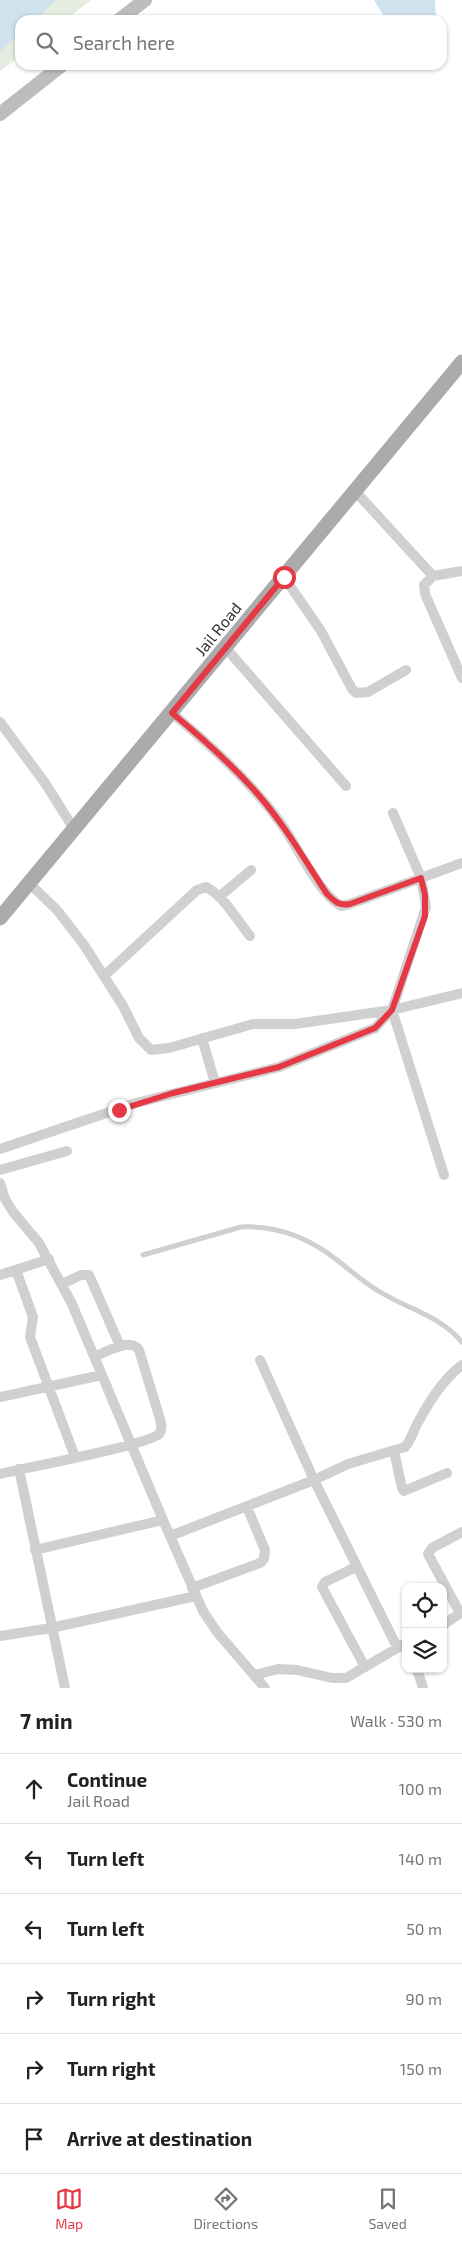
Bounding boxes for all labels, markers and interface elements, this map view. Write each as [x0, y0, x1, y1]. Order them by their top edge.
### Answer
search box [15, 15, 447, 70]
icon: search [33, 29, 61, 57]
text: Search here [73, 31, 175, 54]
route start [273, 566, 296, 589]
street label: Jail Road [190, 598, 245, 659]
route end [108, 1099, 131, 1122]
map controls [402, 1583, 447, 1673]
button: locate [402, 1583, 447, 1628]
button: layers [402, 1628, 447, 1673]
text: 7 min [20, 1708, 73, 1733]
text: Walk · 530 m [350, 1711, 442, 1730]
text: Continue [67, 1768, 147, 1791]
icon: ahead [20, 1775, 48, 1803]
text: 100 m [399, 1779, 442, 1798]
text: Jail Road [67, 1791, 130, 1810]
icon: left [20, 1845, 48, 1873]
text: Turn left [67, 1847, 144, 1870]
text: 140 m [399, 1849, 442, 1868]
icon: left [20, 1915, 48, 1943]
text: Turn left [67, 1917, 144, 1940]
text: 50 m [406, 1919, 442, 1938]
icon: right [20, 1985, 48, 2013]
text: Turn right [67, 1987, 155, 2010]
text: 90 m [406, 1989, 442, 2008]
icon: right [20, 2055, 48, 2083]
text: Turn right [67, 2057, 155, 2080]
text: 150 m [400, 2059, 442, 2078]
icon: arrive [20, 2125, 48, 2153]
text: Arrive at destination [67, 2127, 252, 2150]
tab: Map [55, 2185, 83, 2232]
tab: Directions [194, 2185, 258, 2232]
tab: Saved [368, 2185, 407, 2232]

